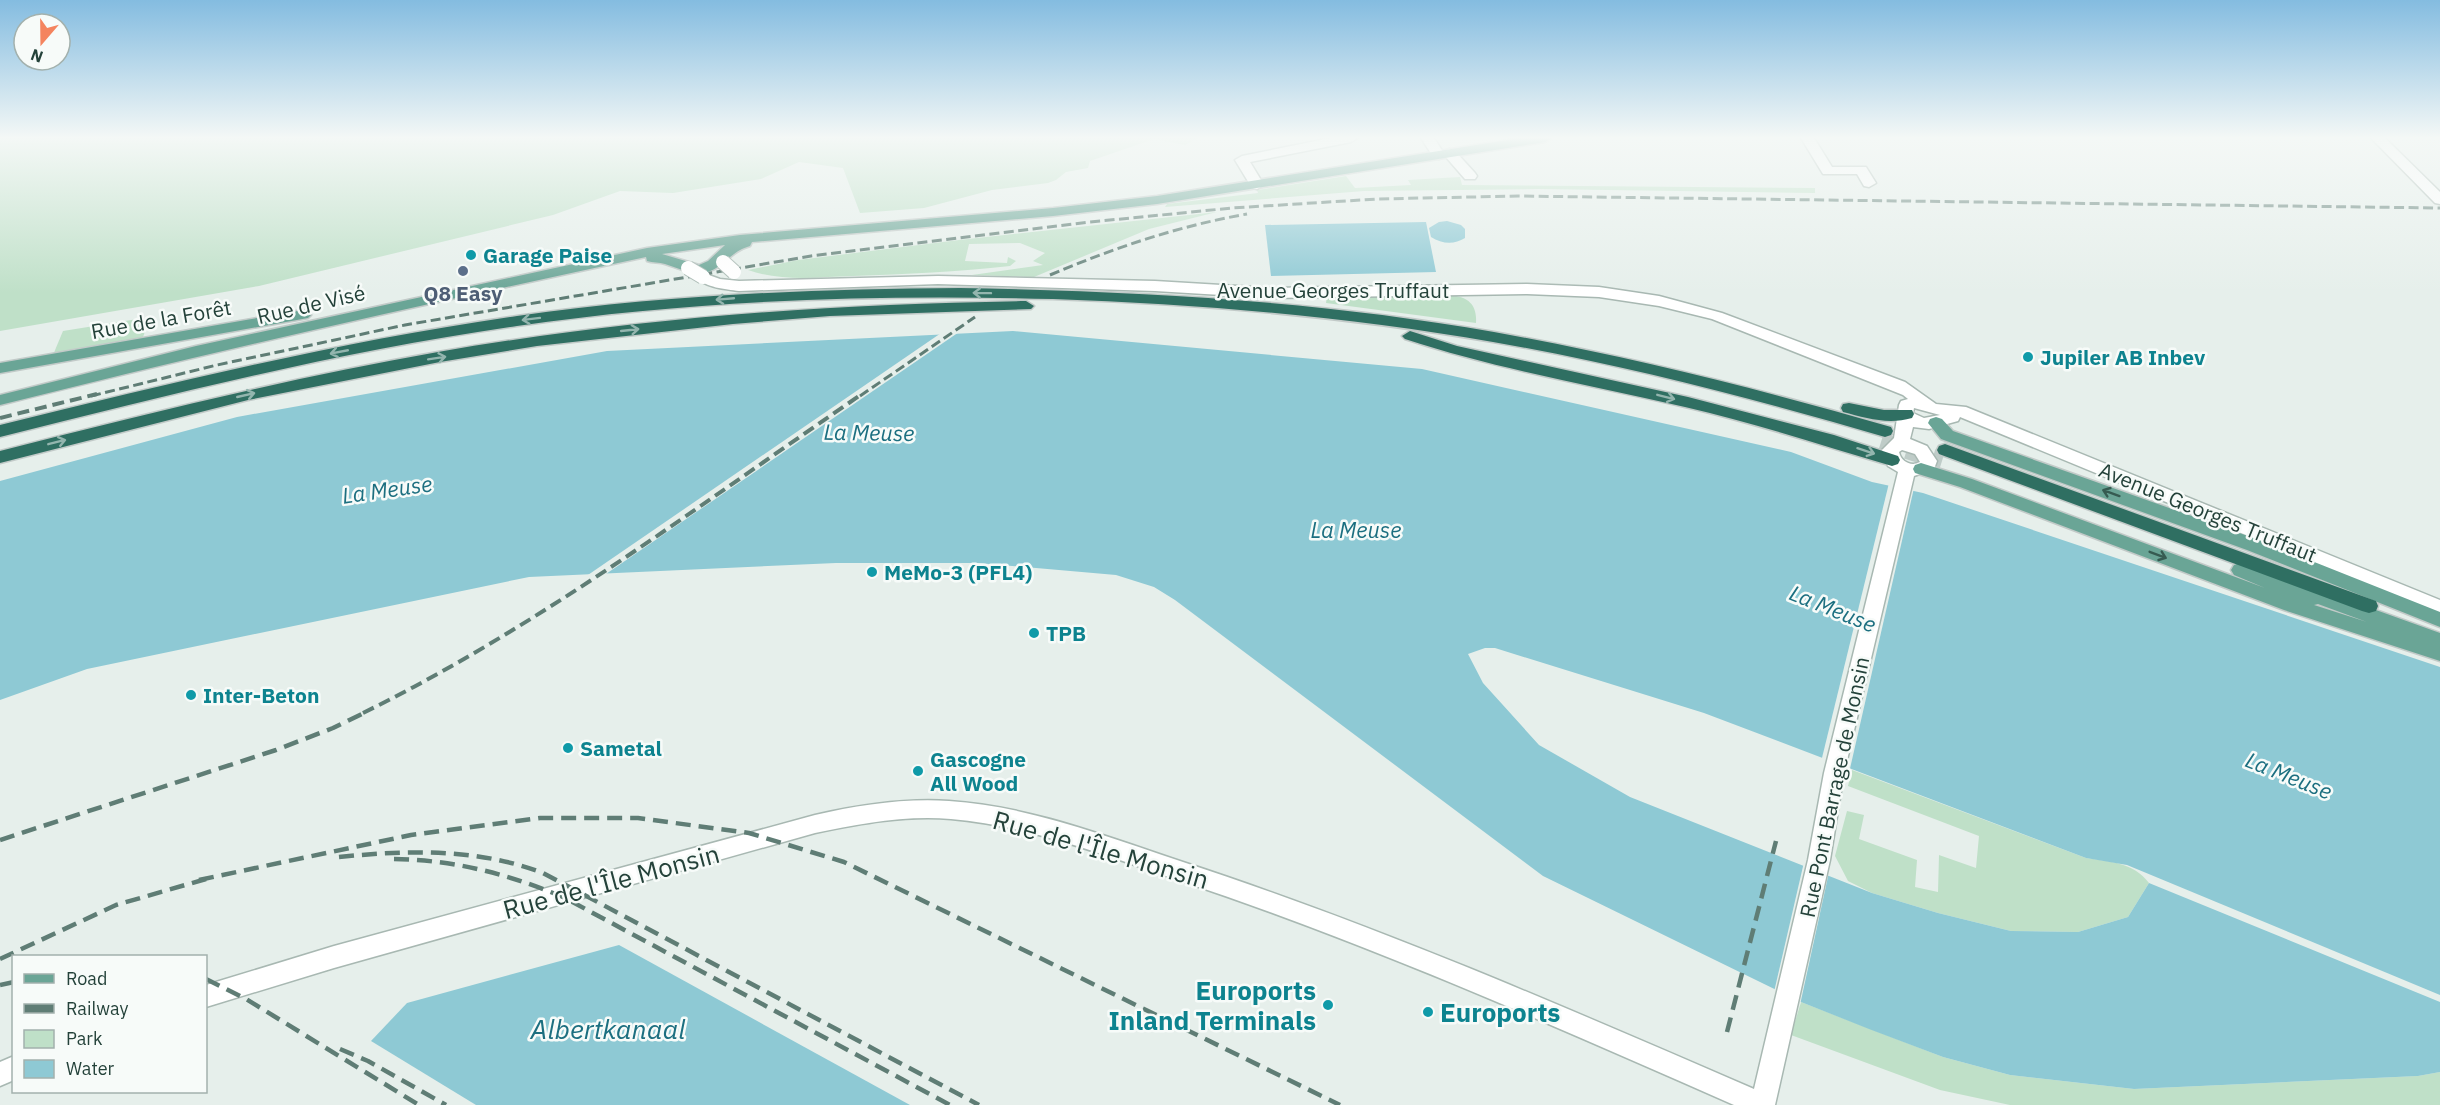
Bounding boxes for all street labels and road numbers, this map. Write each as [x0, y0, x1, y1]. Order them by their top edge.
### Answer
street label: Avenue Georges Truffaut [1217, 276, 1449, 304]
street label: Rue de Visé [254, 278, 368, 330]
street label: Rue de la Forêt [89, 293, 233, 345]
street label: Avenue Georges Truffaut [2095, 455, 2321, 569]
street label: Rue Pont Barrage de Monsin [1793, 654, 1875, 920]
street label: Rue de l'Île Monsin [989, 802, 1213, 896]
street label: Rue de l'Île Monsin [499, 836, 723, 926]

